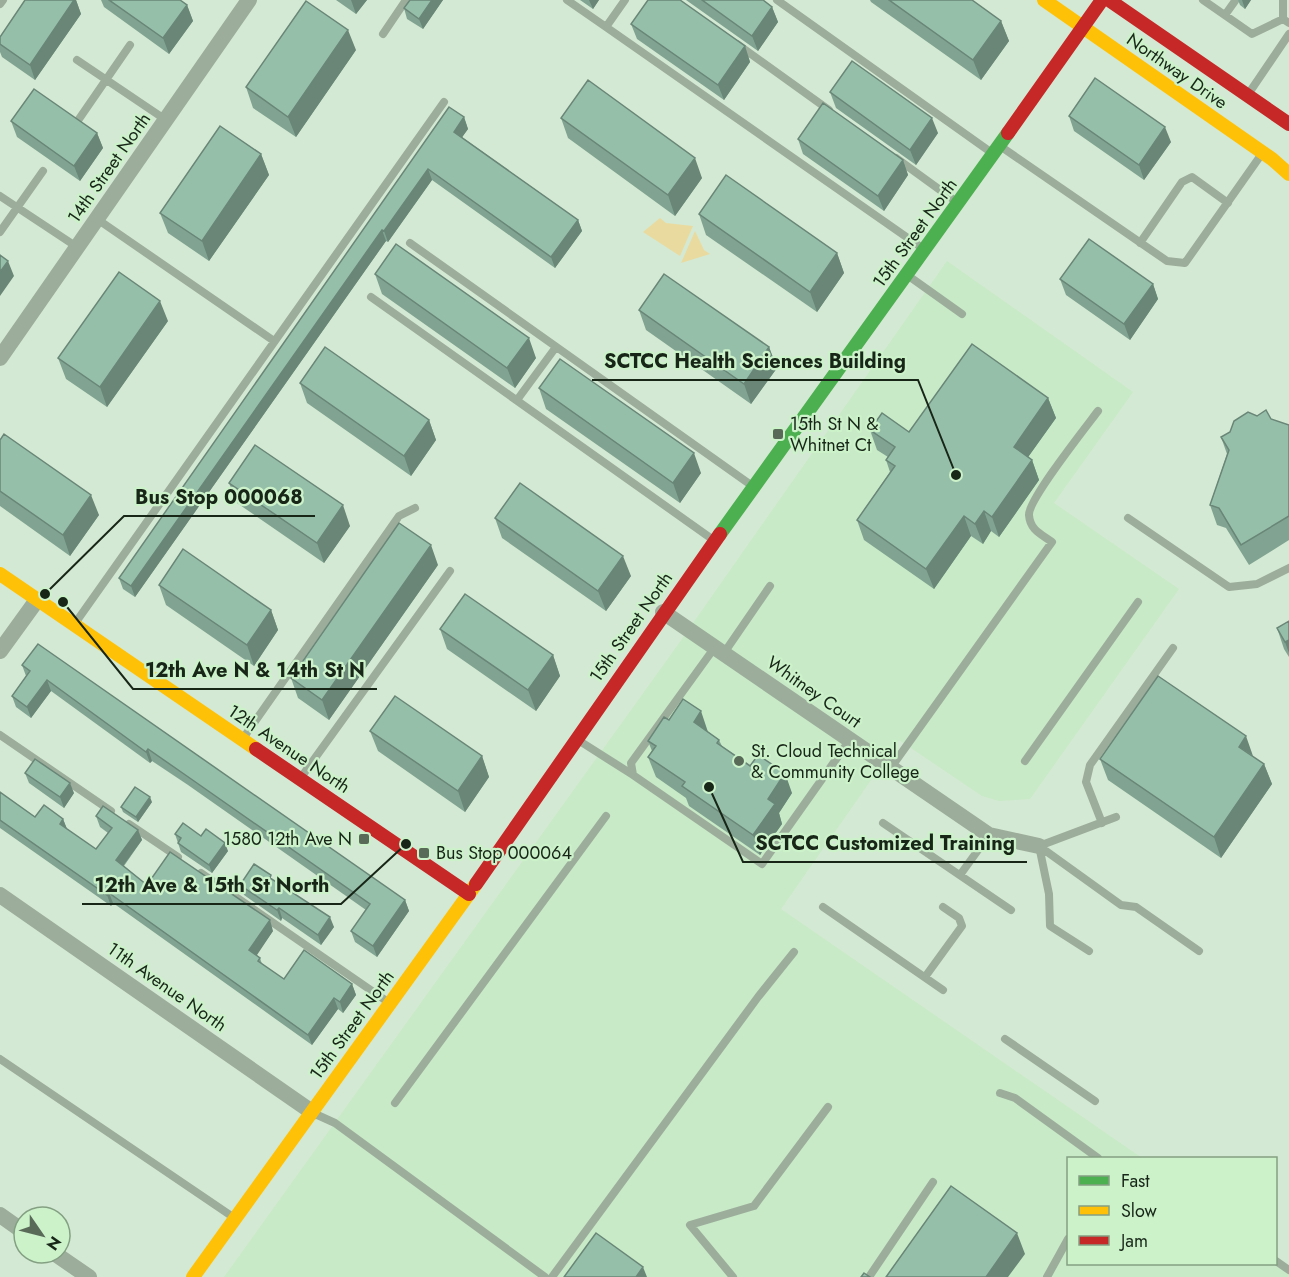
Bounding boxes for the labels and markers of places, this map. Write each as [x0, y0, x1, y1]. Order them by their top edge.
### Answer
callout: SCTCC Health Sciences Building [592, 342, 918, 380]
place label: 15th St N & Whitnet Ct [790, 411, 879, 458]
marker: 15th St N & Whitnet Ct [771, 427, 785, 441]
callout: Bus Stop 000068 [124, 478, 315, 516]
callout: 12th Ave N & 14th St N [133, 651, 377, 689]
place label: St. Cloud Technical & Community College [751, 738, 919, 785]
marker: St. Cloud Technical & Community College [732, 754, 746, 768]
callout: SCTCC Customized Training [743, 824, 1027, 862]
place label: 1580 12th Ave N [223, 826, 352, 852]
marker: 1580 12th Ave N [357, 832, 371, 846]
place label: Bus Stop 000064 [436, 840, 572, 866]
marker: Bus Stop 000064 [417, 846, 431, 860]
callout: 12th Ave & 15th St North [82, 866, 341, 904]

